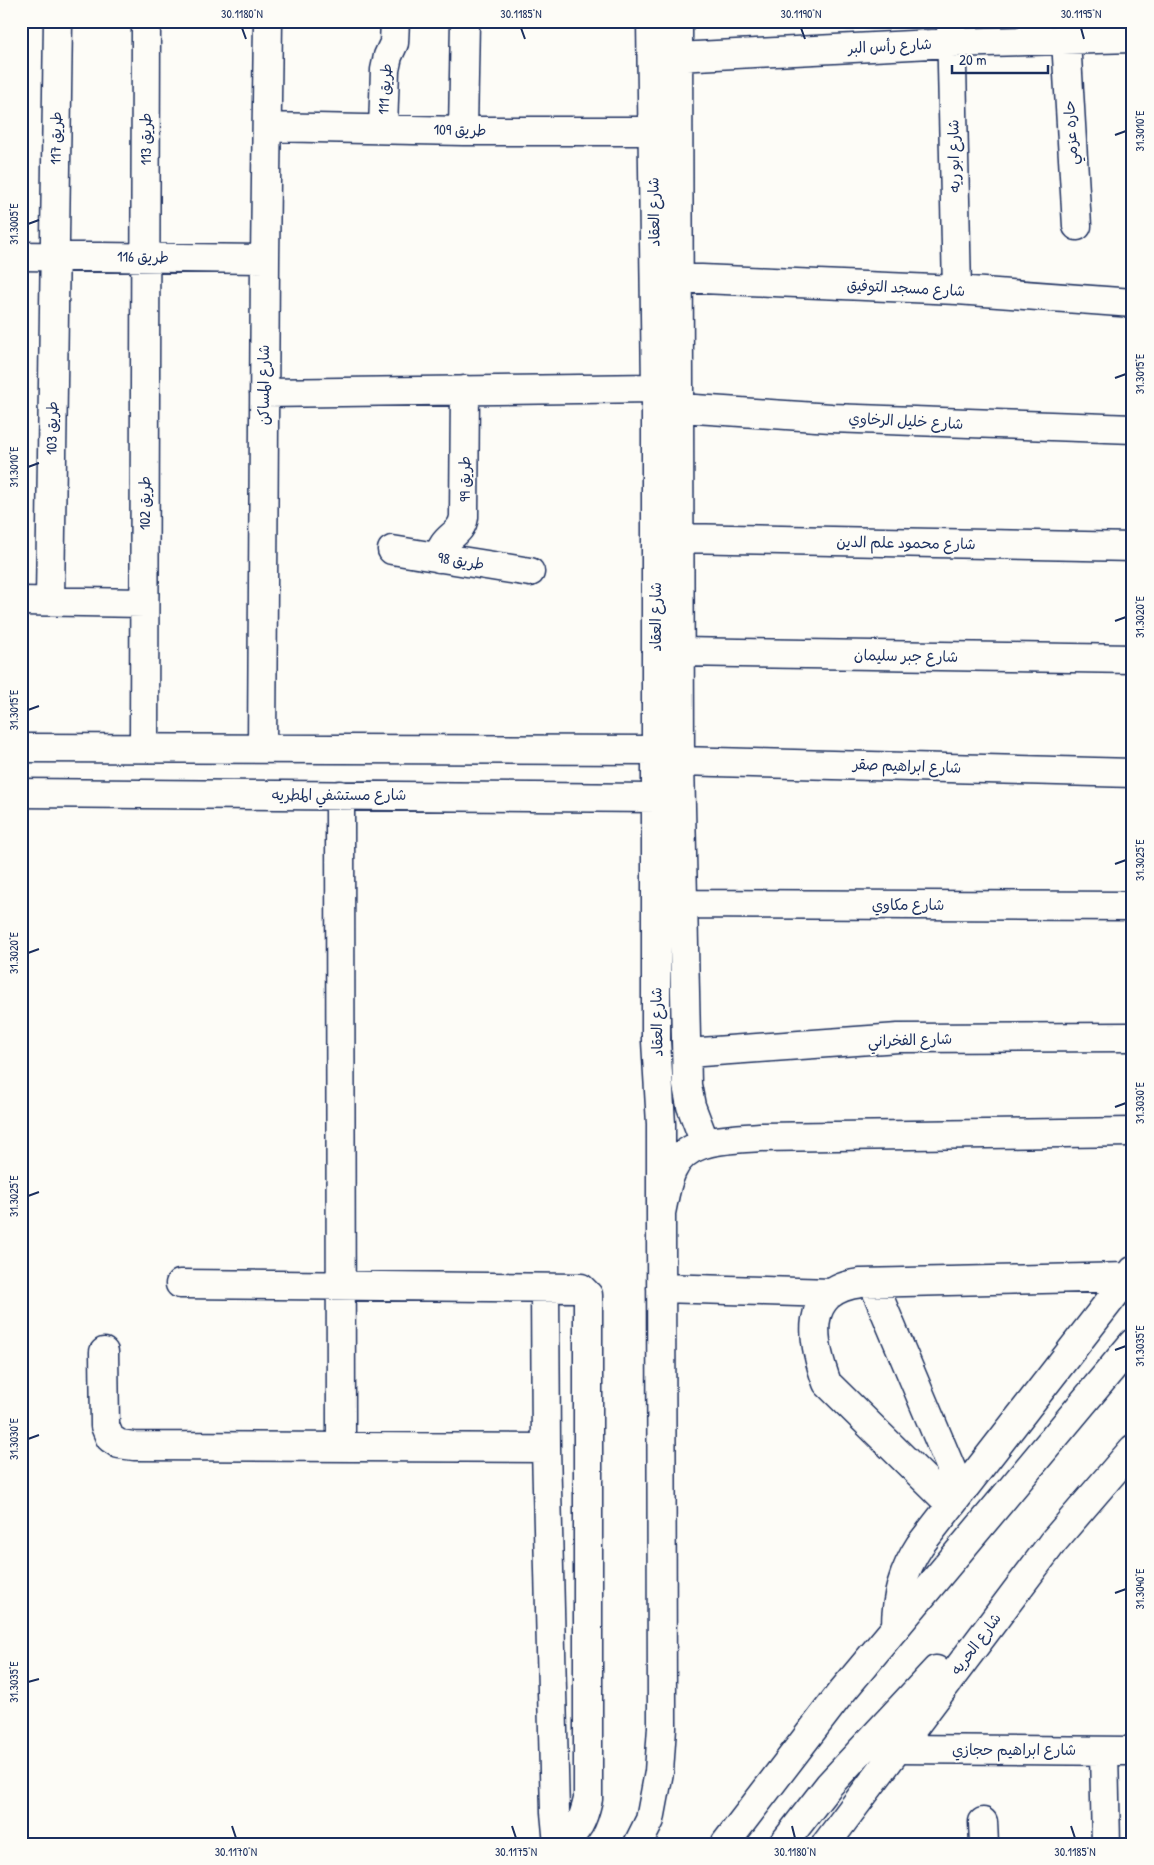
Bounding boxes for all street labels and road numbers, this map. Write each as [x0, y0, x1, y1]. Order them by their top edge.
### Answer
street label: شارع رأس البر [846, 33, 932, 58]
street label: طريق 111 [372, 63, 397, 115]
street label: حاره عزمي [1058, 100, 1086, 166]
street label: طريق 117 [45, 111, 66, 165]
street label: طريق 113 [135, 113, 156, 165]
street label: طريق 109 [434, 119, 487, 140]
street label: شارع ابو ريه [942, 119, 965, 193]
street label: شارع العقاد [642, 177, 665, 247]
street label: طريق 116 [117, 246, 169, 267]
street label: شارع مسجد التوفيق [846, 274, 966, 301]
street label: شارع المساكن [253, 345, 274, 425]
street label: طريق 103 [41, 401, 62, 455]
street label: شارع خليل الرخاوي [848, 407, 964, 435]
street label: طريق 99 [454, 456, 475, 502]
street label: طريق 102 [134, 476, 155, 530]
street label: شارع محمود علم الدين [836, 531, 976, 556]
street label: طريق 98 [436, 546, 486, 575]
street label: شارع العقاد [645, 582, 666, 652]
street label: شارع جبر سليمان [854, 644, 958, 667]
street label: شارع ابراهيم صقر [850, 753, 962, 780]
street label: شارع مستشفي المطريه [272, 784, 406, 808]
street label: شارع مكاوي [872, 894, 944, 916]
street label: شارع العقاد [645, 987, 668, 1057]
street label: شارع الفخراني [867, 1028, 953, 1054]
street label: شارع الحريه [945, 1608, 1006, 1679]
street label: شارع ابراهيم حجازي [952, 1739, 1076, 1762]

